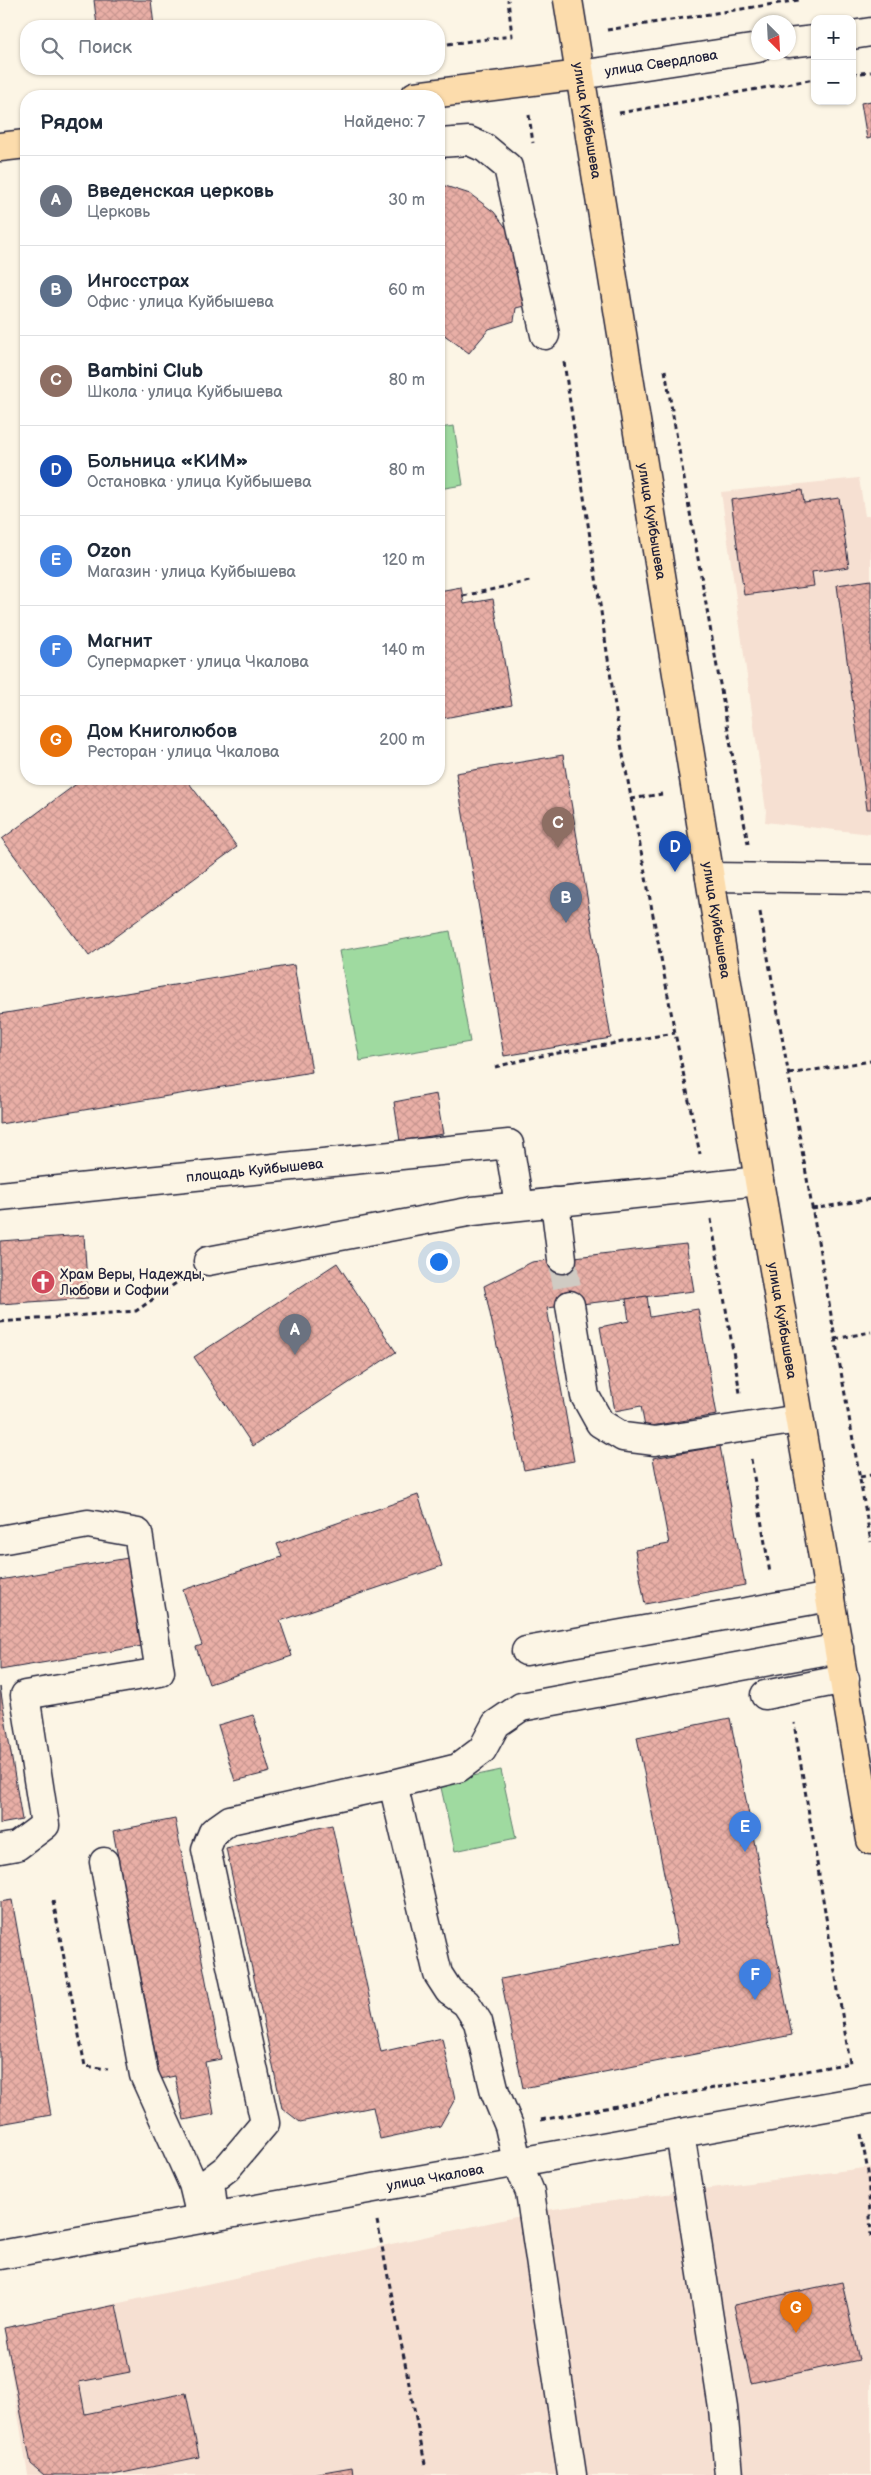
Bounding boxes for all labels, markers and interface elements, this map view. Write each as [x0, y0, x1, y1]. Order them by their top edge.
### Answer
north arrow [751, 15, 796, 60]
map controls [811, 15, 856, 105]
button: + [811, 15, 856, 60]
search box [20, 20, 445, 75]
icon: search [38, 34, 66, 62]
text: Поиск [78, 36, 132, 59]
street label: улица Свердлова [603, 46, 720, 80]
button: − [811, 60, 856, 105]
street label: улица Куйбышева [569, 61, 605, 181]
text: Рядом [40, 110, 103, 135]
text: Найдено: 7 [343, 113, 425, 132]
text: Введенская церковь [87, 180, 274, 203]
text: A [51, 191, 61, 210]
text: 30 m [388, 191, 425, 210]
text: Церковь [87, 203, 150, 222]
text: Ингосстрах [87, 270, 189, 293]
text: B [50, 281, 62, 300]
text: 60 m [388, 281, 425, 300]
text: Офис · улица Куйбышева [87, 293, 274, 312]
text: Bambini Club [87, 360, 203, 383]
text: C [50, 371, 62, 390]
text: 80 m [389, 371, 425, 390]
text: Школа · улица Куйбышева [87, 383, 283, 402]
text: Больница «КИМ» [87, 450, 248, 473]
text: D [50, 461, 62, 480]
text: 80 m [389, 461, 425, 480]
street label: улица Куйбышева [634, 462, 670, 582]
text: Остановка · улица Куйбышева [87, 473, 312, 492]
text: Ozon [87, 540, 131, 563]
text: E [51, 551, 61, 570]
text: 120 m [382, 551, 425, 570]
text: Магазин · улица Куйбышева [87, 563, 296, 582]
text: Магнит [87, 630, 152, 653]
text: F [51, 641, 61, 660]
text: 140 m [382, 641, 425, 660]
text: Супермаркет · улица Чкалова [87, 653, 309, 672]
text: Дом Книголюбов [87, 720, 237, 743]
text: G [50, 731, 62, 750]
text: 200 m [379, 731, 425, 750]
text: Ресторан · улица Чкалова [87, 743, 280, 762]
pin: C [542, 807, 574, 848]
pin: D [659, 831, 691, 872]
street label: улица Куйбышева [698, 861, 734, 980]
pin: B [550, 882, 582, 923]
street label: площадь Куйбышева [185, 1155, 325, 1186]
your location [426, 1249, 452, 1275]
street label: улица Куйбышева [764, 1261, 801, 1381]
place label: Храм Веры, Надежды, Любови и Софии [59, 1266, 204, 1299]
church icon: Храм Веры, Надежды, Любови и Софии [30, 1269, 56, 1295]
pin: A [279, 1314, 311, 1355]
pin: E [729, 1811, 761, 1852]
pin: F [739, 1959, 771, 2000]
street label: улица Чкалова [385, 2160, 486, 2195]
pin: G [780, 2292, 812, 2333]

